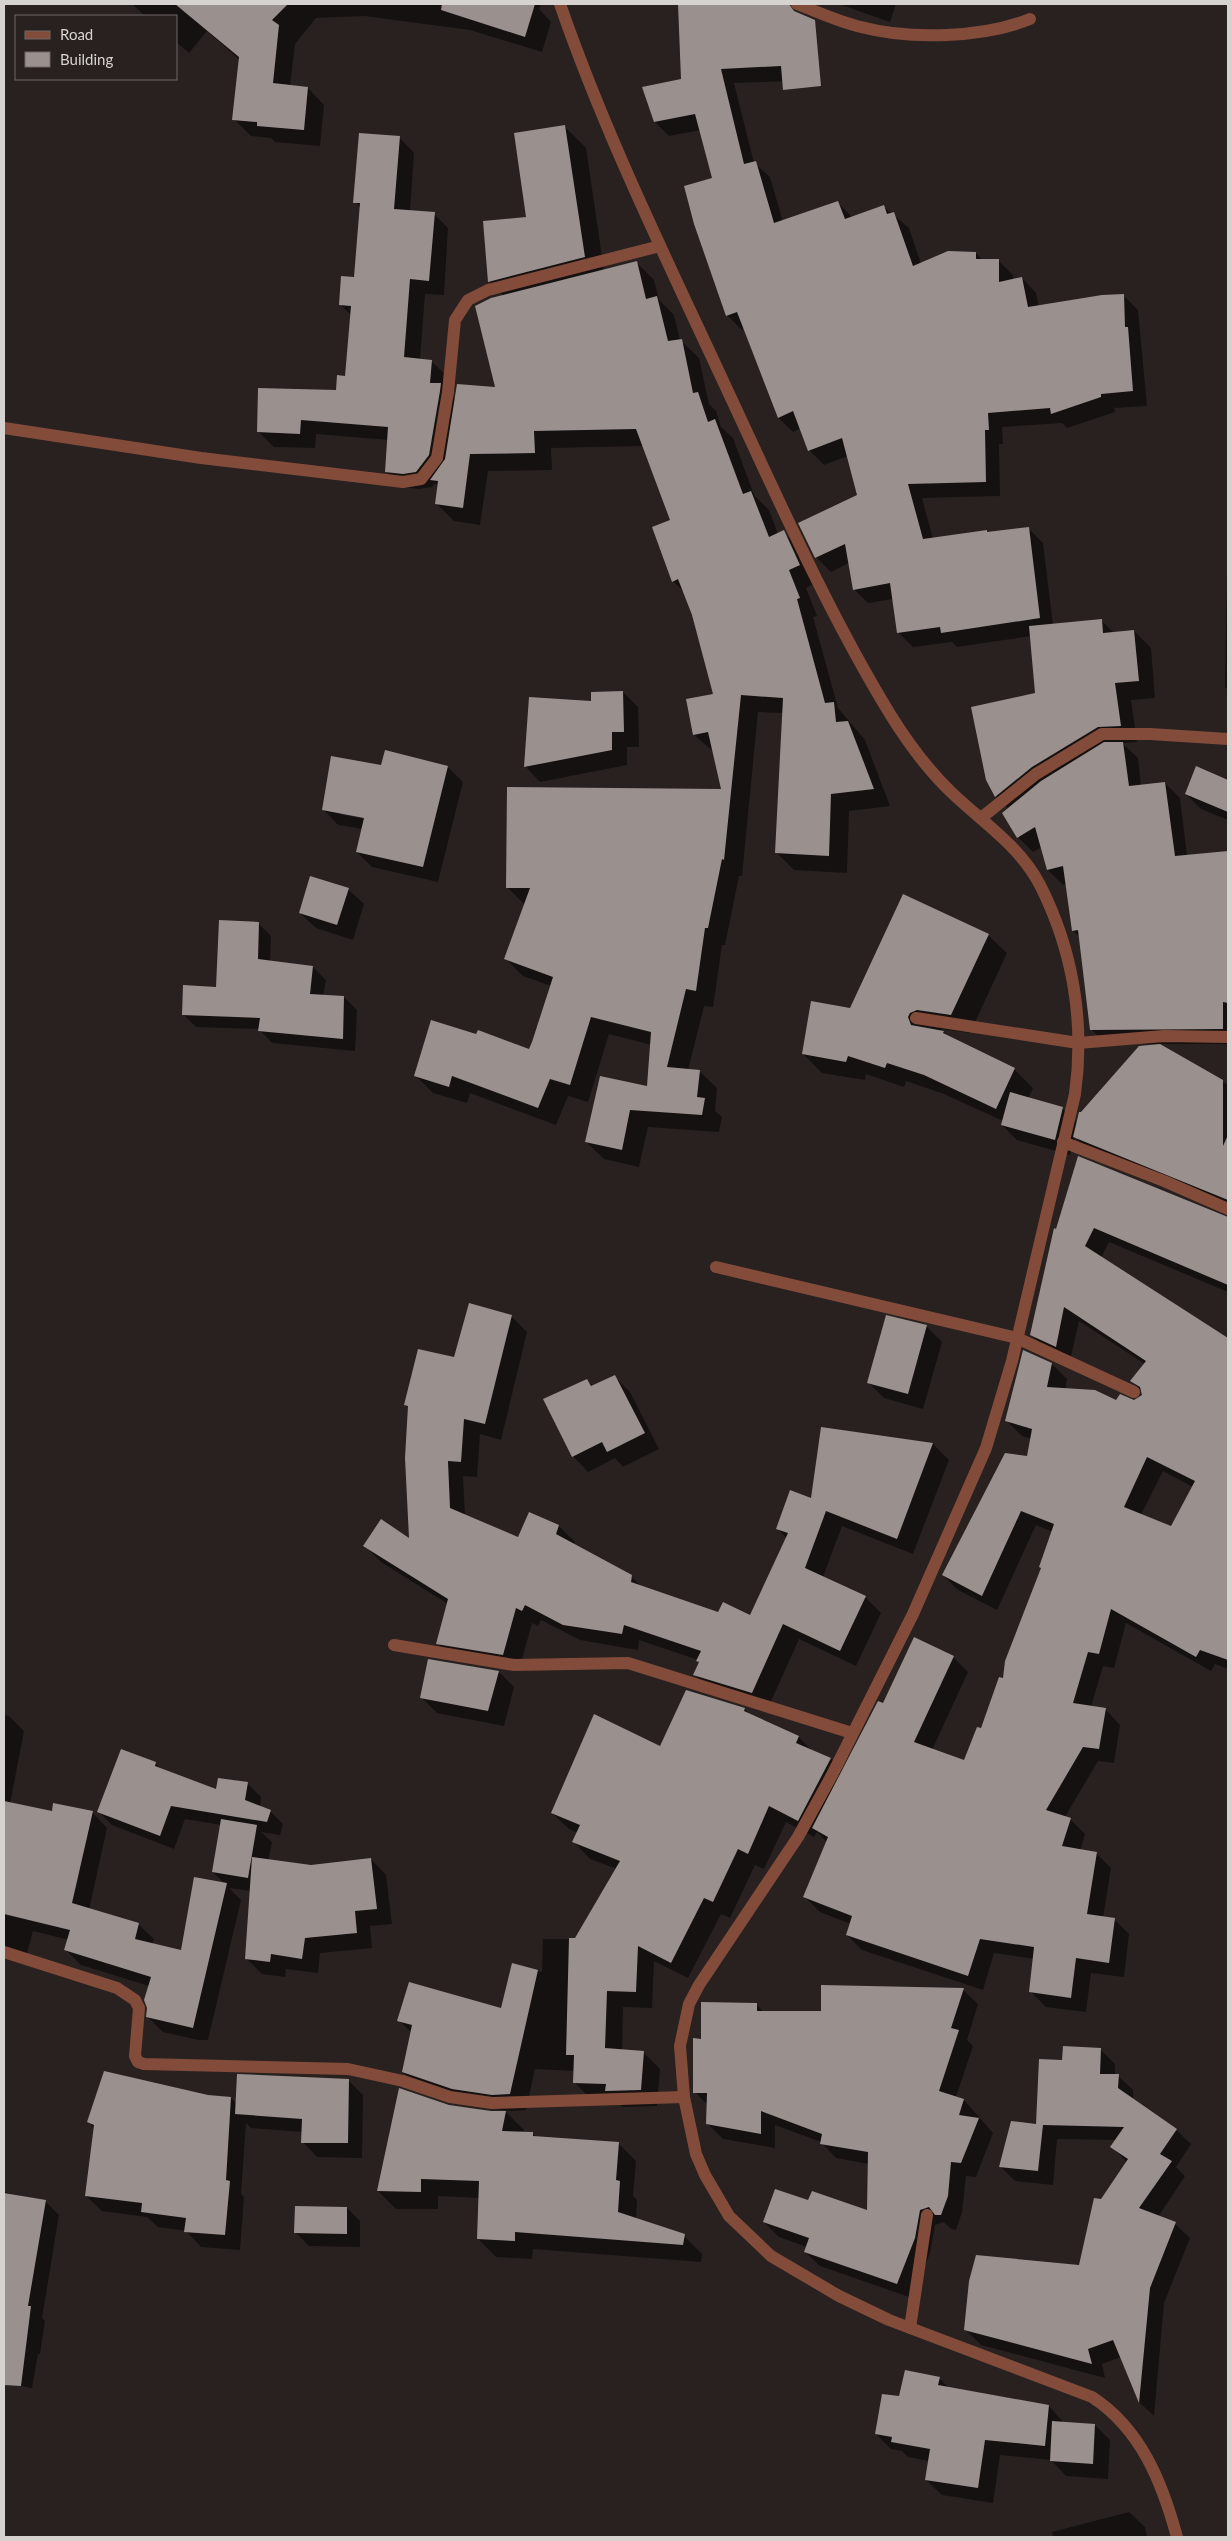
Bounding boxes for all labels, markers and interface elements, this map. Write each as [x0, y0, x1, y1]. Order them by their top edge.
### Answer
legend [15, 15, 178, 80]
text: Road [60, 25, 93, 43]
text: Building [60, 50, 113, 68]

